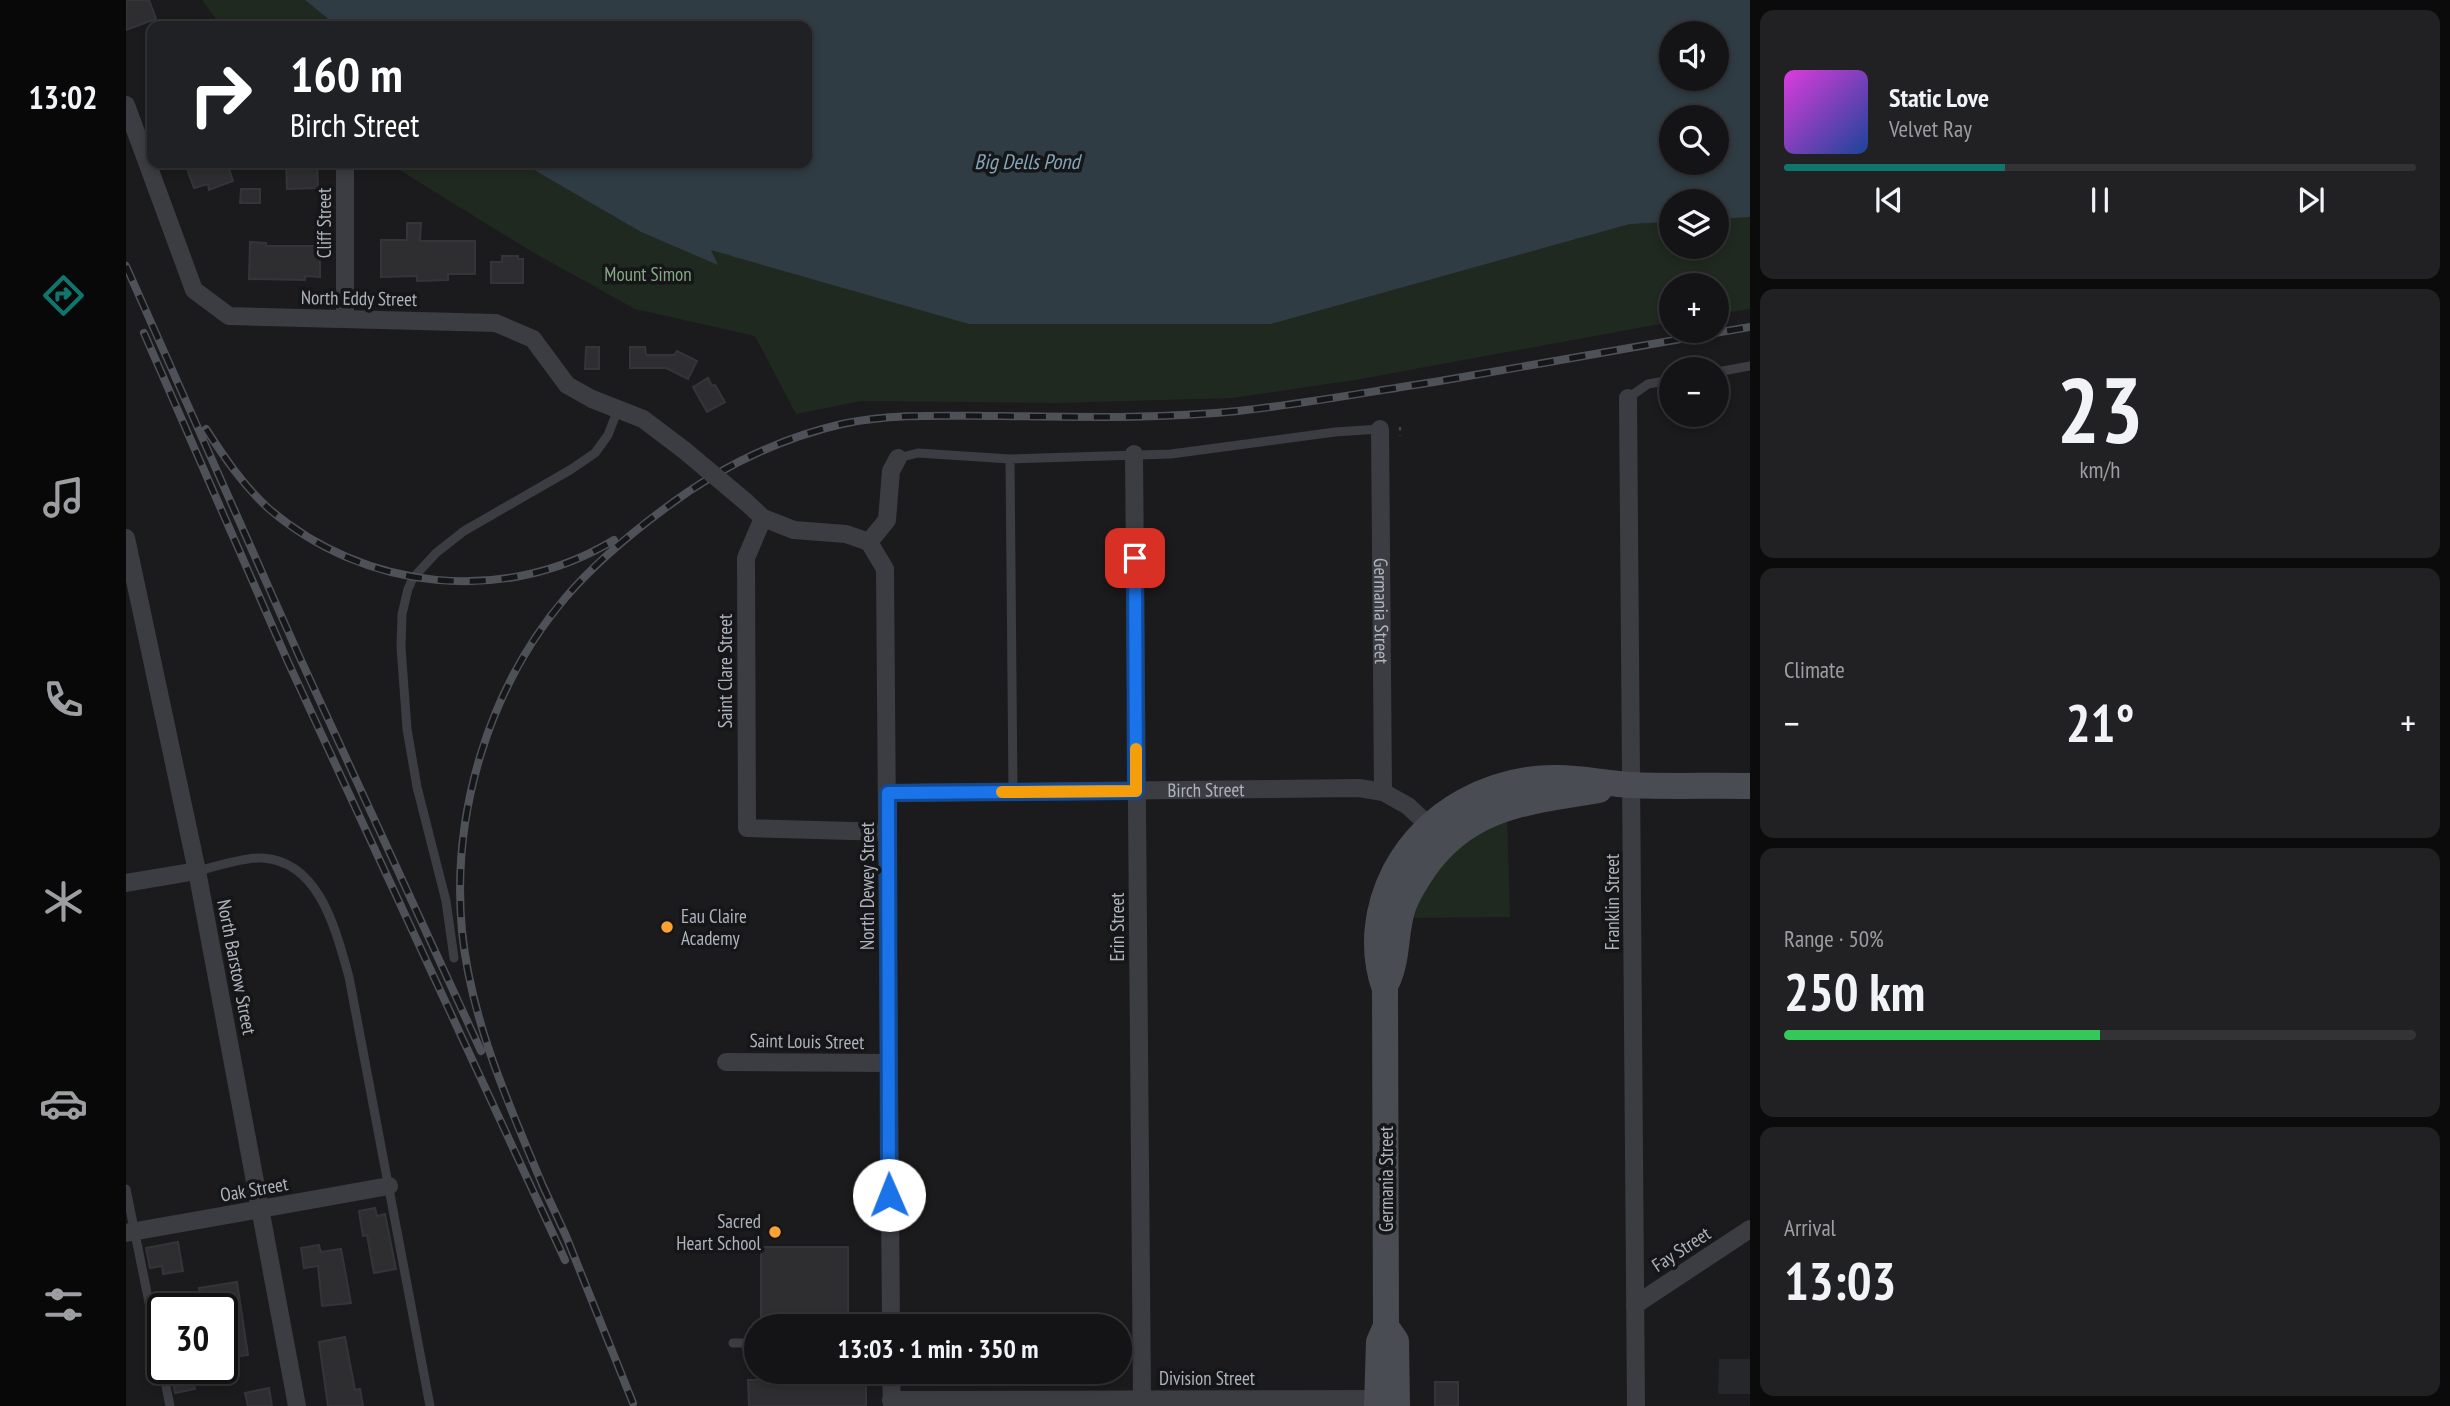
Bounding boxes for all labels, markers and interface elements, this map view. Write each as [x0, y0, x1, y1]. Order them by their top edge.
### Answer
map controls [1659, 21, 1729, 427]
button: sound [1659, 21, 1729, 91]
text: 160 m [290, 42, 403, 106]
icon: right [175, 49, 266, 140]
text: 13:02 [28, 76, 98, 118]
text: Static Love [1889, 81, 1989, 114]
text: Birch Street [290, 104, 419, 146]
button: search [1659, 105, 1729, 175]
text: Velvet Ray [1889, 114, 1972, 143]
water label: Big Dells Pond [974, 148, 1083, 175]
icon: previous [1870, 181, 1908, 219]
icon: pause [2081, 181, 2119, 219]
icon: next [2292, 181, 2330, 219]
street label: Cliff Street [312, 187, 336, 258]
button: layers [1659, 189, 1729, 259]
park label: Mount Simon [604, 262, 692, 286]
icon: directions [39, 271, 88, 320]
button: + [1659, 273, 1729, 343]
street label: North Eddy Street [301, 285, 418, 311]
text: 23 [2057, 350, 2144, 468]
button: − [1659, 357, 1729, 427]
text: km/h [2080, 455, 2120, 484]
icon: music [39, 473, 88, 522]
pin [1105, 528, 1165, 588]
icon: arrive [1116, 539, 1154, 577]
street label: Germania Street [1369, 558, 1394, 665]
street label: Saint Clare Street [713, 613, 737, 728]
text: Climate [1784, 655, 1845, 684]
icon: phone [39, 675, 88, 724]
text: 21° [2066, 689, 2134, 756]
text: − [1784, 698, 1800, 747]
text: + [2400, 698, 2416, 747]
street label: Birch Street [1167, 777, 1245, 802]
street label: North Dewey Street [855, 821, 879, 950]
street label: Franklin Street [1600, 853, 1624, 950]
icon: climate [39, 877, 88, 926]
street label: Erin Street [1105, 892, 1129, 962]
street label: North Barstow Street [212, 897, 262, 1037]
place label: Eau Claire Academy [681, 904, 747, 950]
marker: Eau Claire Academy [659, 919, 675, 935]
text: Range · 50% [1784, 924, 1884, 953]
text: 250 km [1784, 958, 1925, 1025]
street label: Saint Louis Street [749, 1028, 865, 1054]
icon: car [39, 1079, 88, 1128]
street label: Germania Street [1374, 1125, 1398, 1232]
position arrow [852, 1158, 926, 1232]
street label: Oak Street [218, 1171, 290, 1207]
place label: Sacred Heart School [676, 1209, 762, 1255]
text: Arrival [1784, 1213, 1836, 1242]
street label: Fay Street [1647, 1221, 1716, 1277]
marker: Sacred Heart School [767, 1224, 783, 1240]
text: 13:03 [1784, 1247, 1896, 1314]
icon: filters [39, 1280, 88, 1329]
speed limit sign: 30 [147, 1293, 238, 1384]
text: 13:03 · 1 min · 350 m [838, 1332, 1038, 1365]
street label: Division Street [1159, 1366, 1256, 1390]

